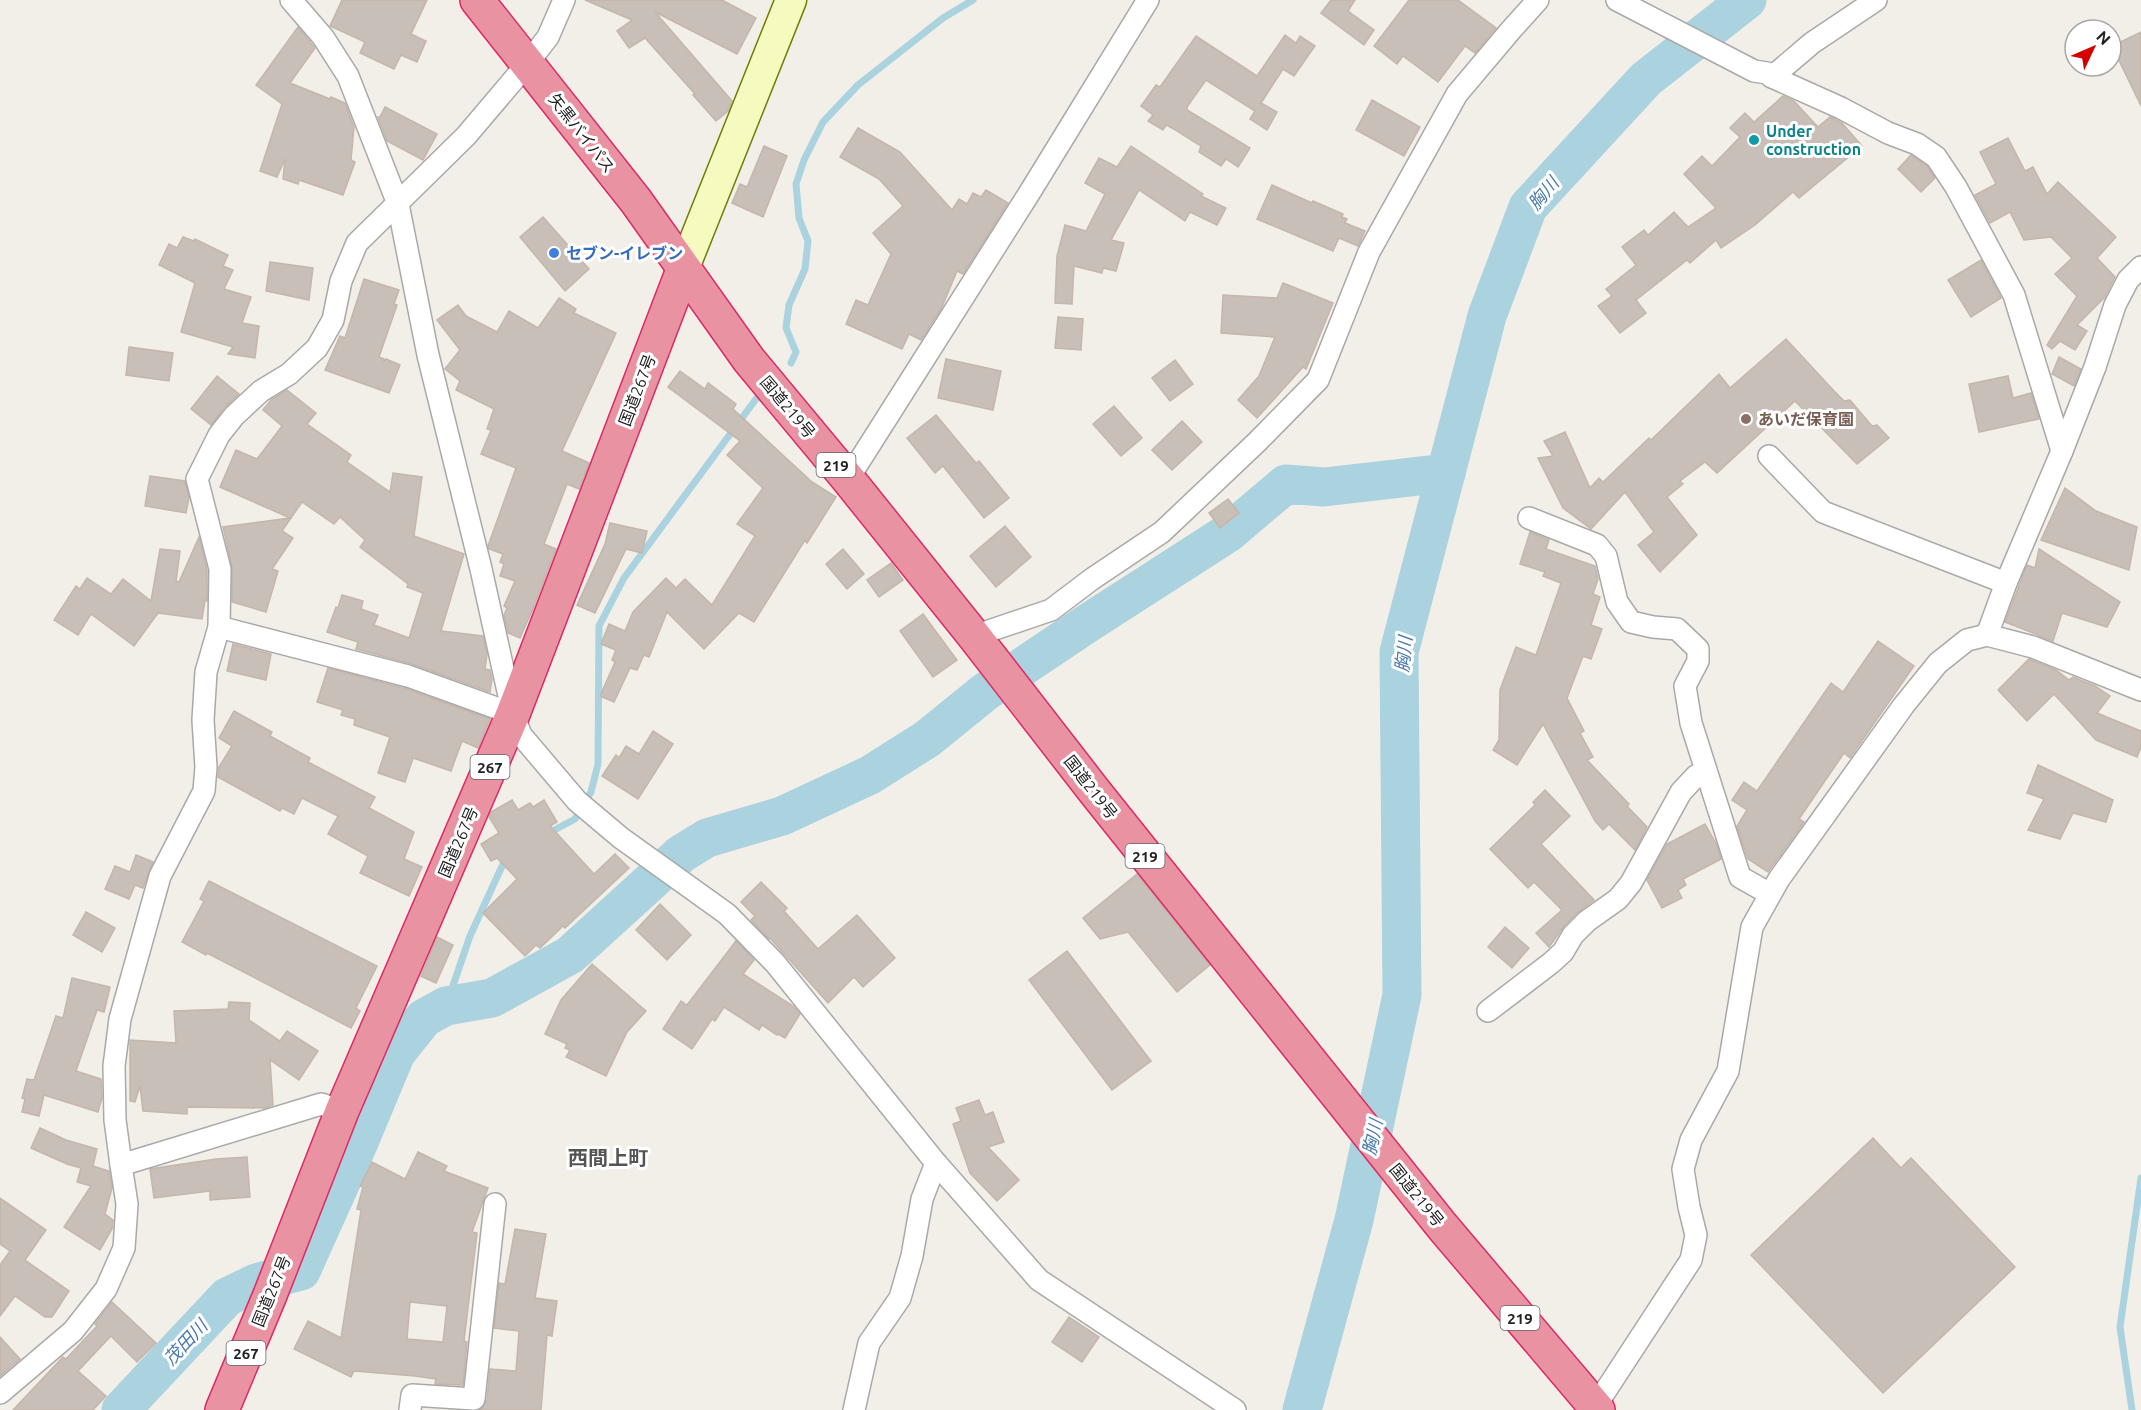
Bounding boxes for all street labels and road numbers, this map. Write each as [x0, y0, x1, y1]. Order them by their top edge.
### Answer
street label: 矢黒バイパス [545, 90, 619, 176]
street label: 国道267号 [615, 352, 659, 428]
street label: 国道219号 [757, 372, 819, 442]
road number: 219 [816, 453, 856, 477]
street label: 国道219号 [1061, 752, 1121, 822]
road number: 267 [470, 755, 510, 779]
street label: 国道267号 [435, 804, 481, 880]
road number: 219 [1126, 844, 1164, 868]
street label: 国道219号 [1386, 1160, 1448, 1230]
street label: 国道267号 [249, 1253, 293, 1329]
road number: 219 [1500, 1306, 1540, 1330]
road number: 267 [226, 1341, 266, 1365]

